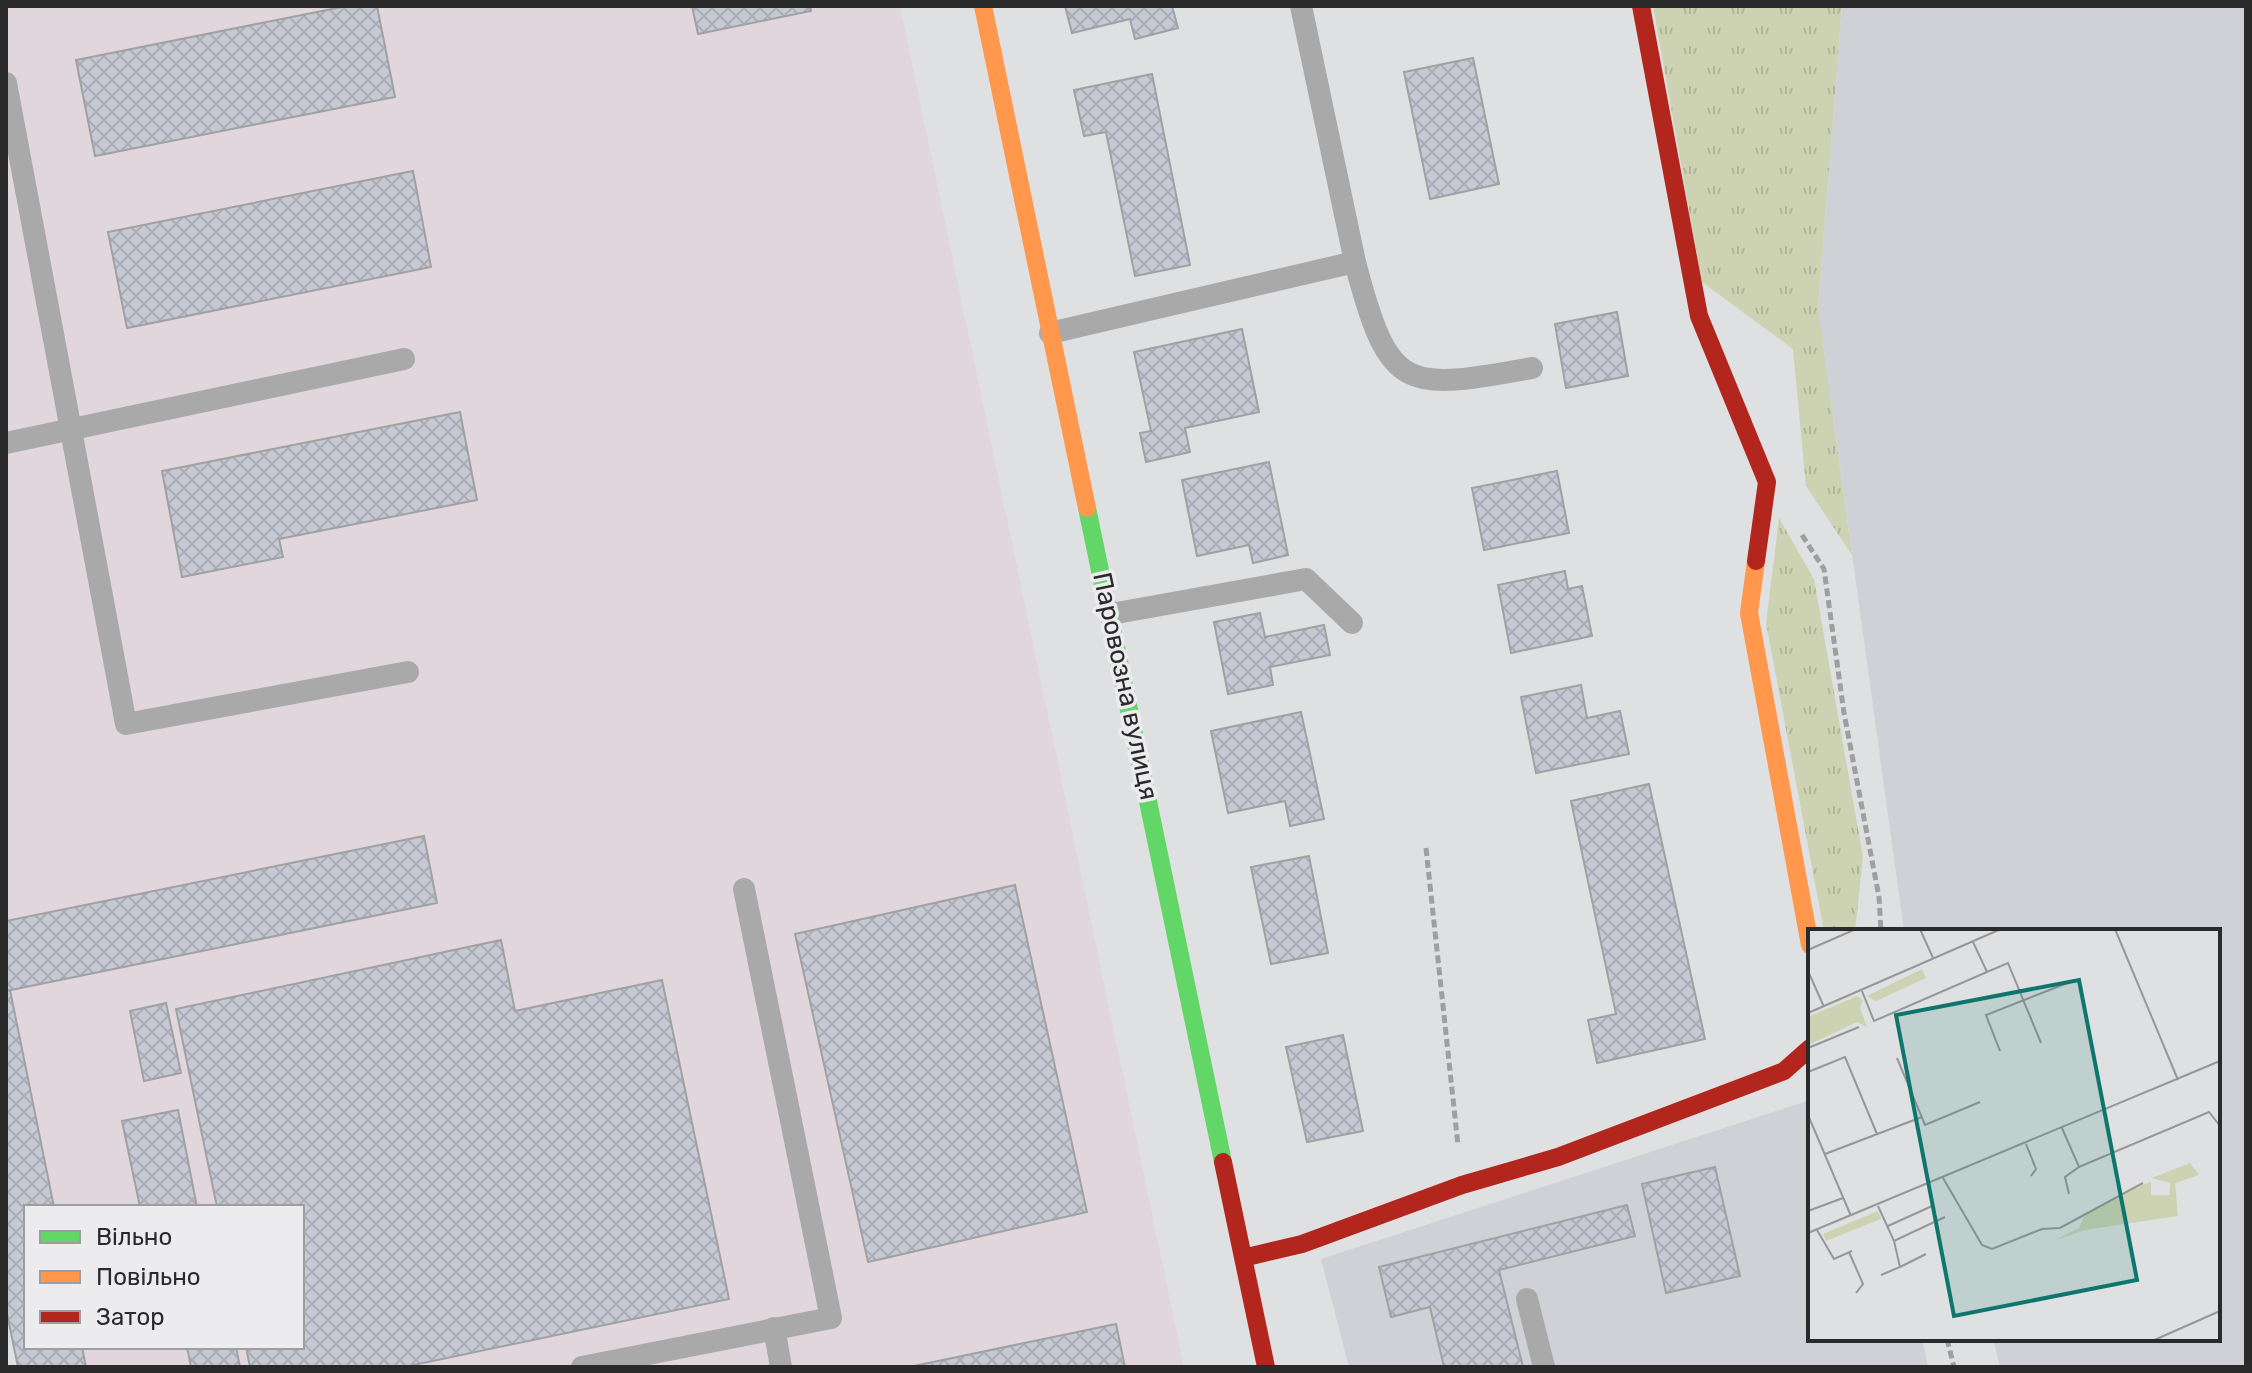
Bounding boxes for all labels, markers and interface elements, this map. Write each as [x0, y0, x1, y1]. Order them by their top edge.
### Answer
street label: Паровозна вулиця [1086, 569, 1165, 803]
inset map [1808, 929, 2220, 1341]
legend [24, 1205, 304, 1349]
text: Вільно [96, 1223, 172, 1251]
text: Повільно [96, 1263, 201, 1291]
text: Затор [96, 1303, 165, 1331]

